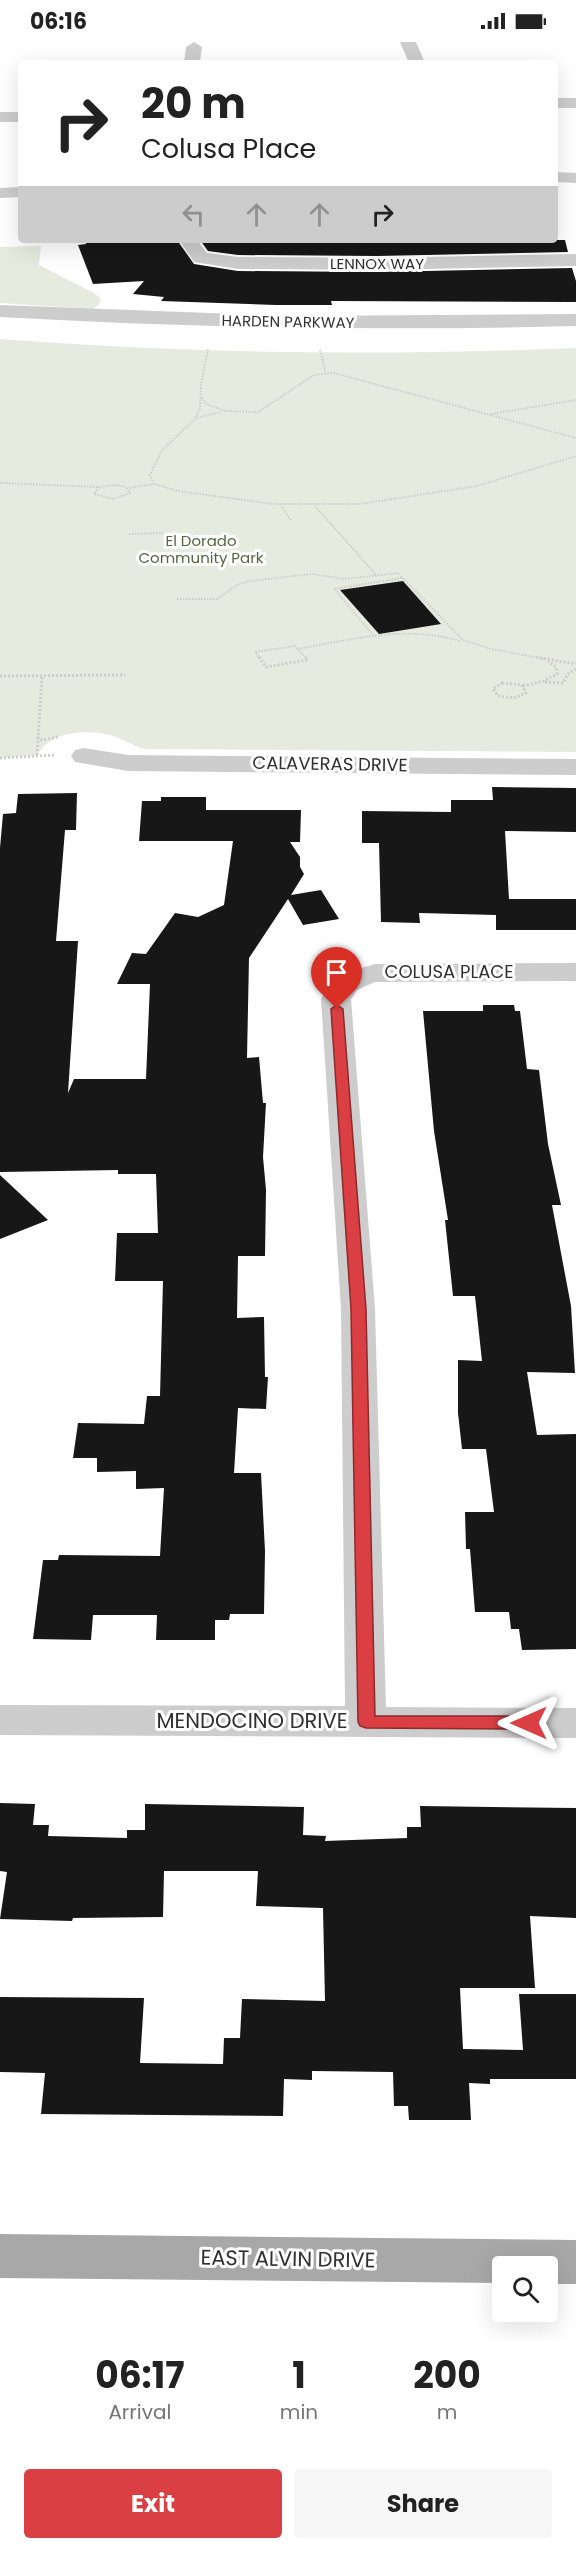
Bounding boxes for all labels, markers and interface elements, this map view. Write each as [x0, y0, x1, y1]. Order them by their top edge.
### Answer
text: 06:16 [30, 6, 87, 37]
text: 20 m [141, 74, 246, 133]
icon: right [42, 84, 120, 162]
text: Colusa Place [141, 130, 316, 167]
icon: left [177, 198, 210, 231]
icon: ahead [240, 198, 273, 231]
icon: ahead [303, 198, 336, 231]
icon: right [366, 198, 399, 231]
street label: LENNOX WAY [330, 253, 424, 274]
street label: HARDEN PARKWAY [221, 310, 355, 333]
park label: El Dorado Community Park [138, 530, 264, 568]
street label: CALAVERAS DRIVE [252, 750, 408, 777]
pin [311, 947, 362, 1009]
icon: arrive [320, 956, 353, 989]
street label: COLUSA PLACE [385, 959, 513, 984]
position arrow [497, 1691, 561, 1755]
street label: MENDOCINO DRIVE [157, 1706, 347, 1735]
street label: EAST ALVIN DRIVE [200, 2242, 376, 2275]
map controls [492, 2256, 558, 2322]
button: search [492, 2256, 558, 2322]
text: 06:17 [95, 2350, 185, 2401]
text: 1 [292, 2350, 306, 2401]
text: 200 [413, 2350, 481, 2401]
text: Arrival [108, 2398, 171, 2426]
text: min [280, 2398, 318, 2426]
text: m [437, 2398, 457, 2426]
button: Exit [24, 2469, 282, 2538]
button: Share [294, 2469, 552, 2538]

